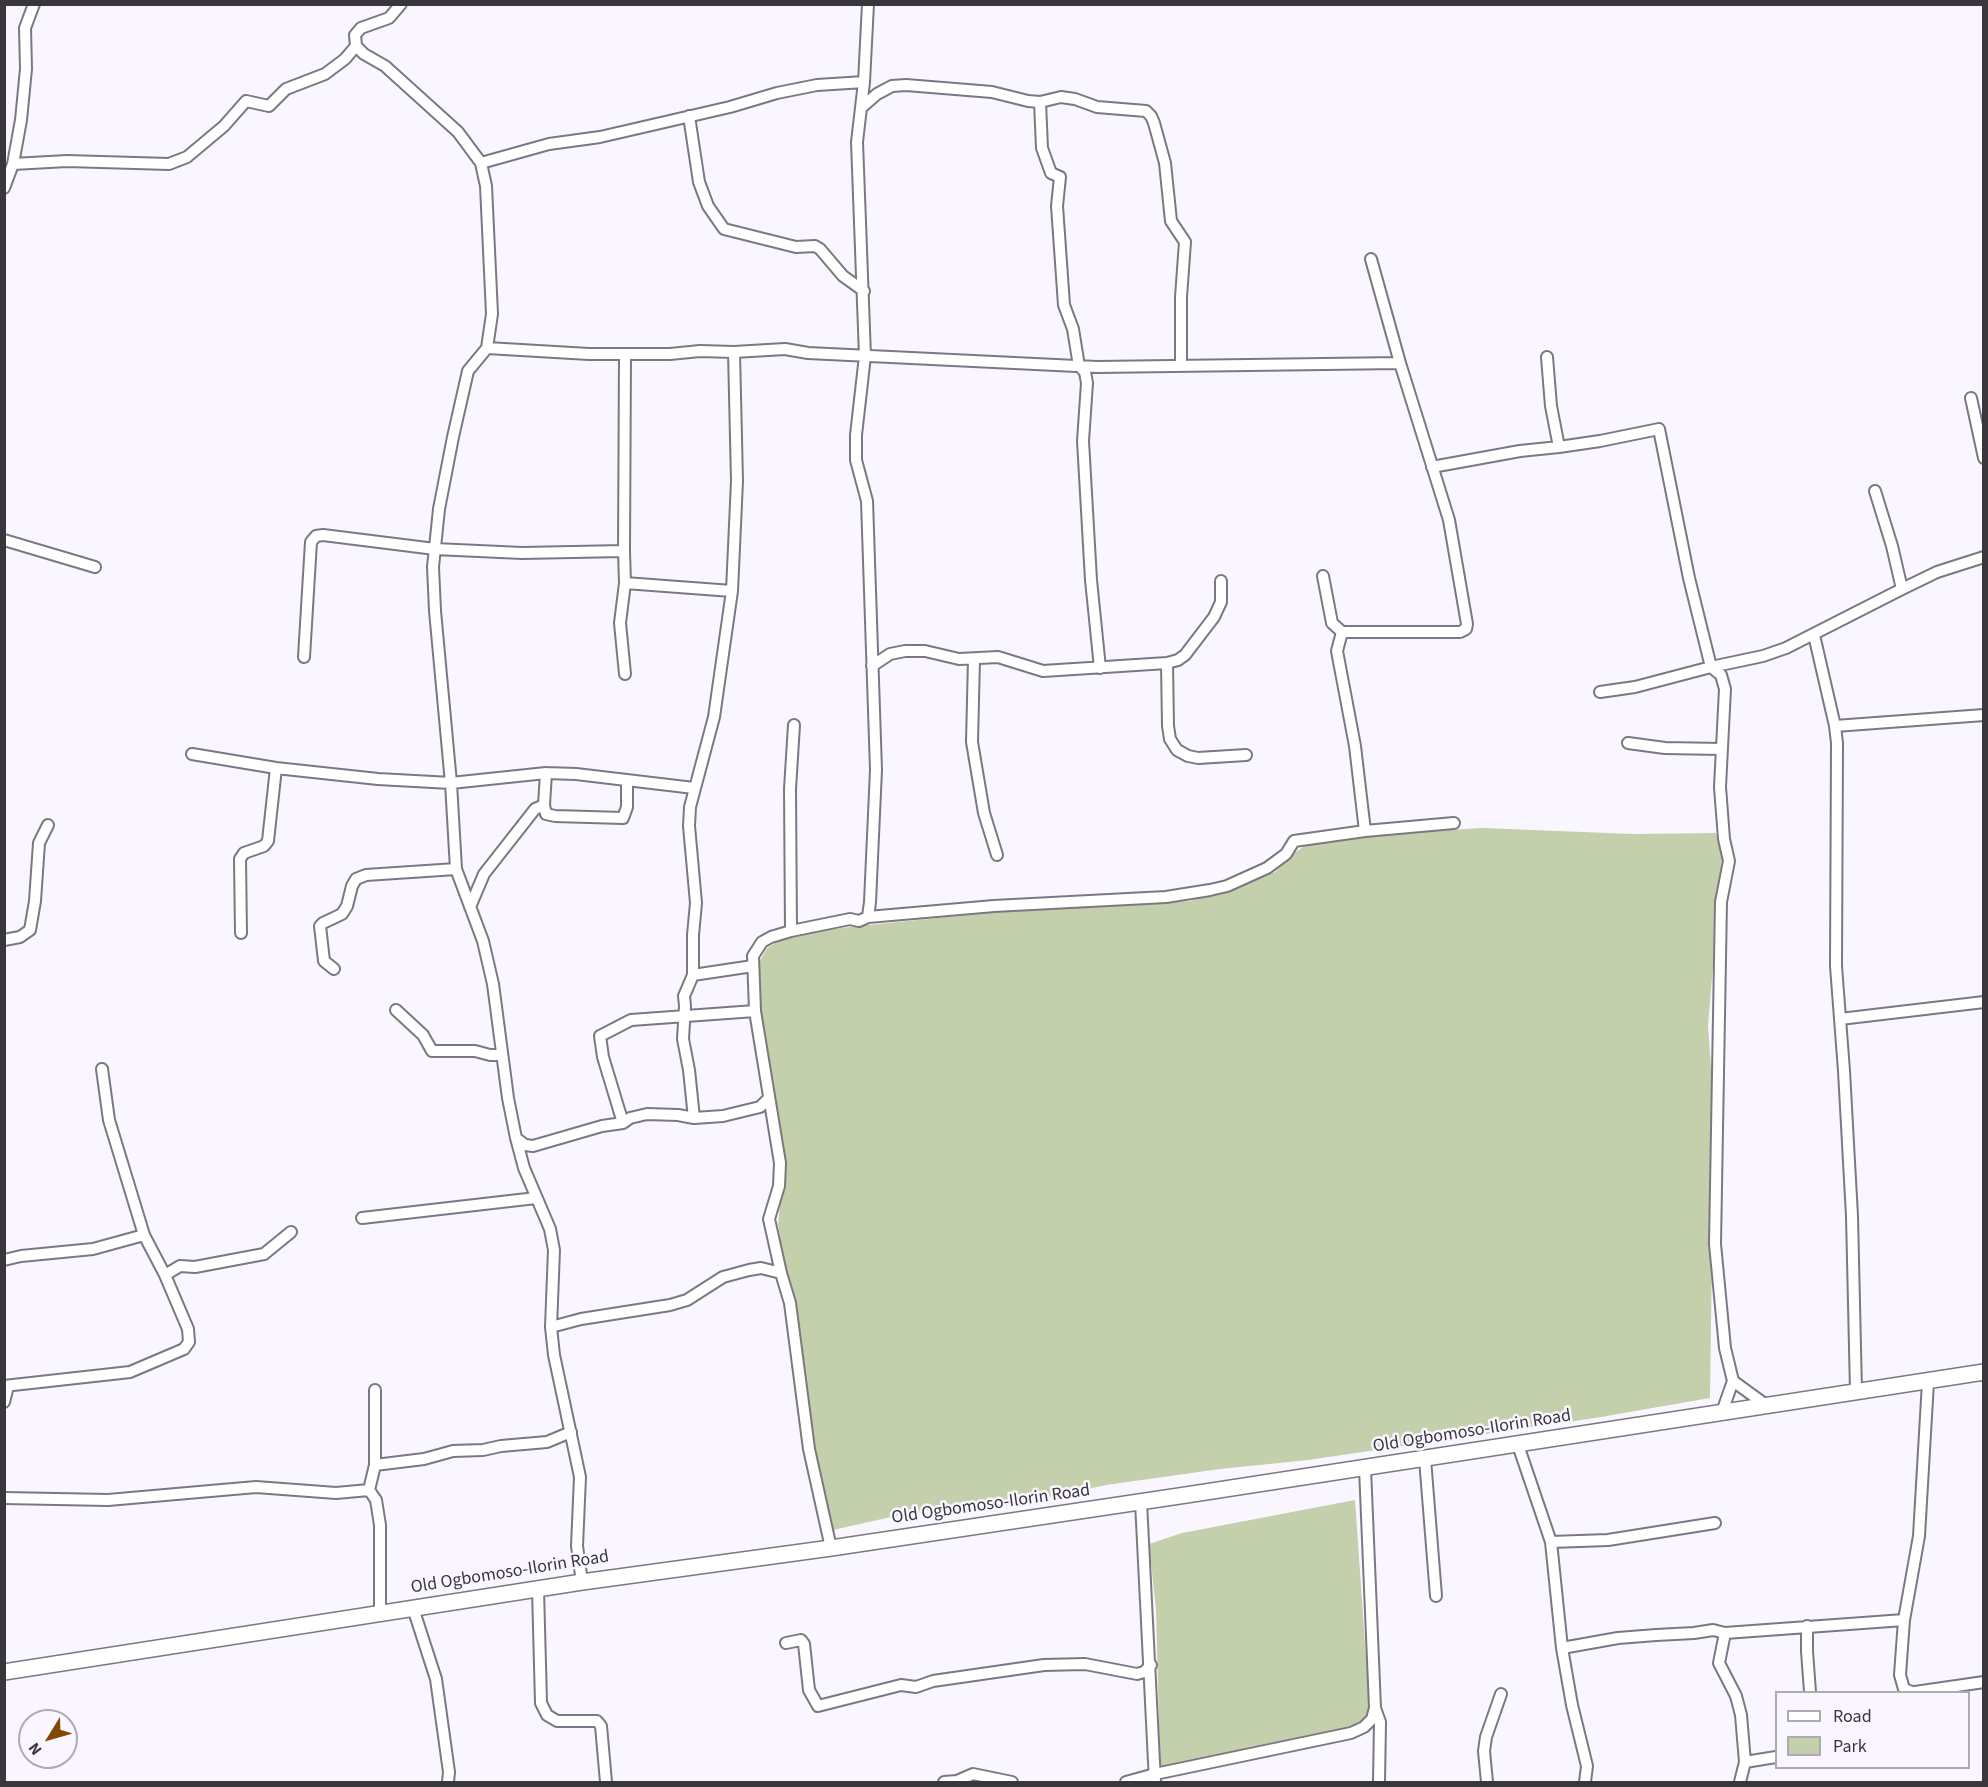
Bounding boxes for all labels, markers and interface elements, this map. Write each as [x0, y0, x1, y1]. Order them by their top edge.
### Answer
street label: Old Ogbomoso-Ilorin Road [1371, 1406, 1573, 1458]
street label: Old Ogbomoso-Ilorin Road [890, 1480, 1092, 1530]
street label: Old Ogbomoso-Ilorin Road [409, 1547, 611, 1599]
legend [1775, 1691, 1970, 1769]
text: Road [1833, 1704, 1872, 1729]
north arrow [18, 1709, 78, 1769]
text: Park [1833, 1734, 1867, 1759]
text: N [23, 1738, 47, 1760]

